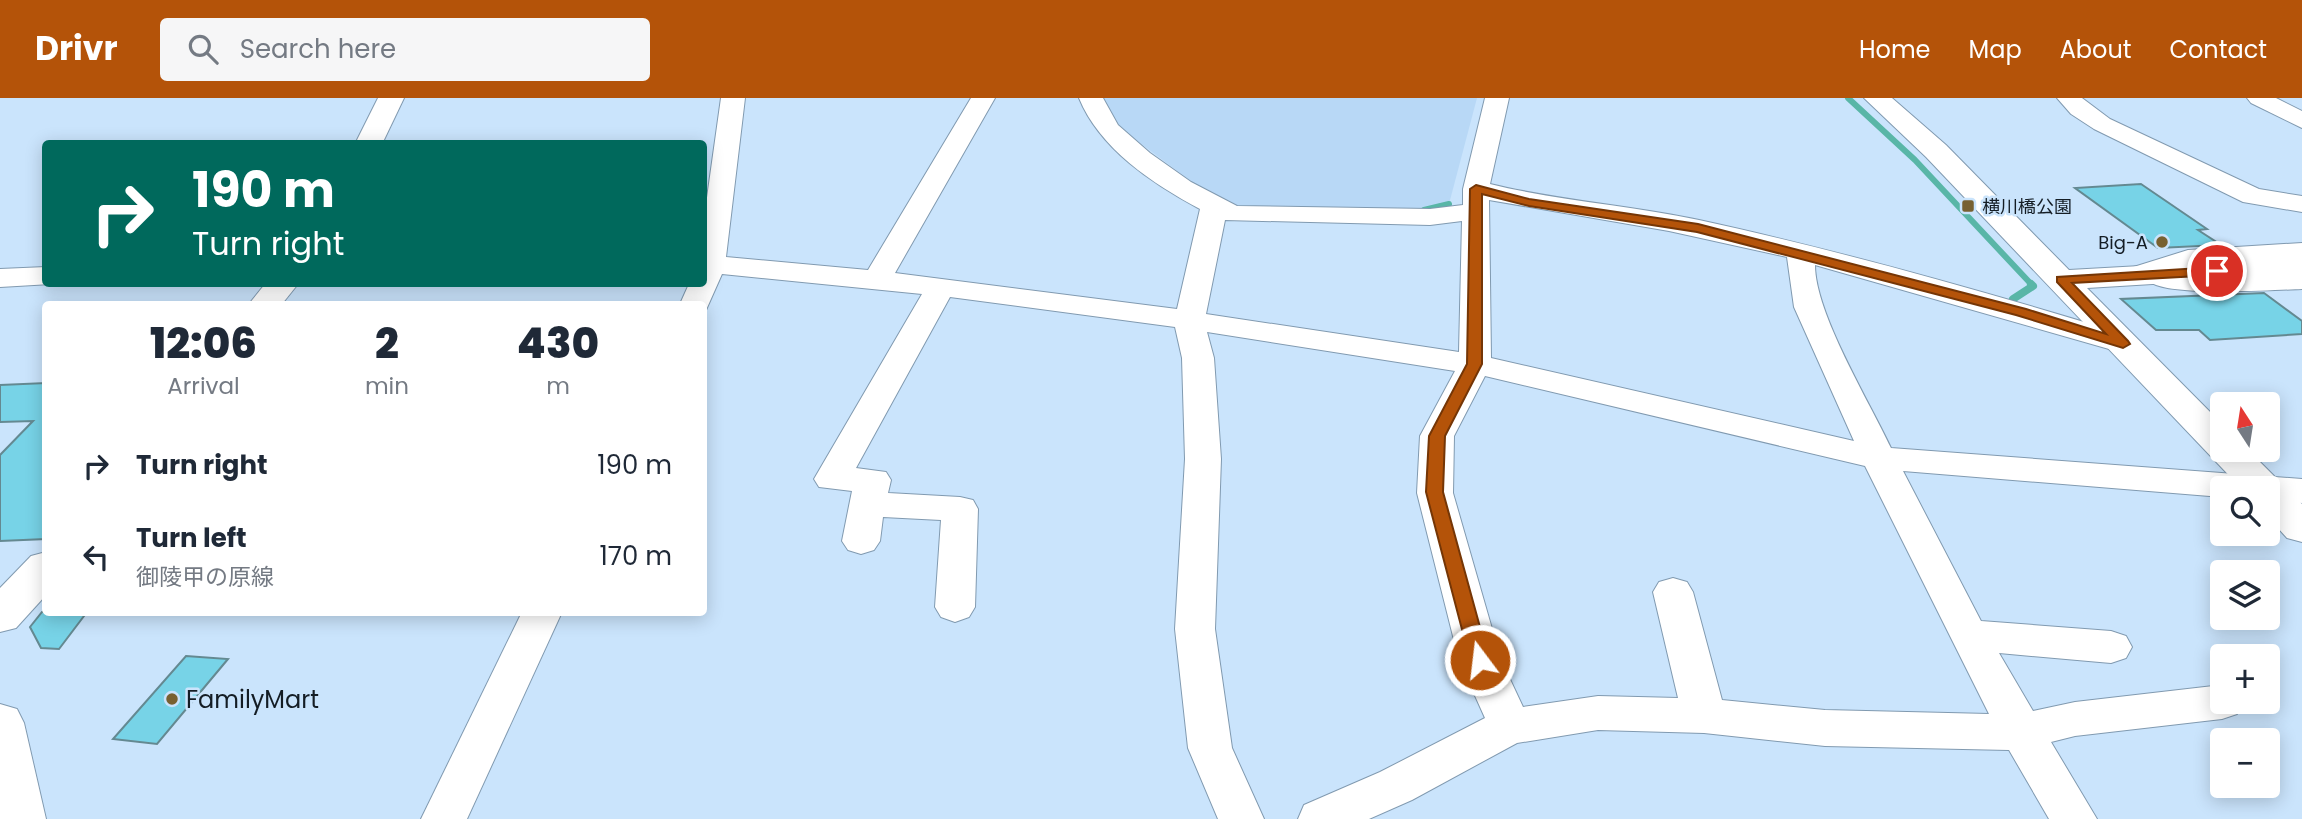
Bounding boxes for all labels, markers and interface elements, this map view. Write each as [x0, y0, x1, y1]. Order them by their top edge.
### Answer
search box [160, 18, 650, 81]
text: Drivr [35, 25, 118, 72]
icon: search [184, 30, 222, 68]
text: Search here [240, 31, 396, 67]
text: Home [1859, 33, 1931, 66]
text: Map [1969, 33, 2022, 66]
text: About [2060, 33, 2131, 66]
text: Contact [2169, 33, 2267, 66]
text: 190 m [192, 156, 335, 224]
icon: right [77, 168, 168, 259]
place label: 横川橋公園 [1982, 194, 2072, 219]
marker: 横川橋公園 [1960, 198, 1976, 214]
text: Turn right [192, 221, 344, 266]
place label: Big-A [2098, 230, 2148, 255]
marker: Big-A [2154, 234, 2170, 250]
pin [2187, 241, 2247, 301]
icon: arrive [2198, 252, 2236, 290]
text: 12:06 [150, 314, 257, 373]
text: 2 [375, 314, 399, 373]
text: 430 [517, 314, 599, 373]
text: Arrival [167, 370, 240, 402]
text: min [365, 370, 409, 402]
text: m [546, 370, 570, 402]
north arrow [2210, 392, 2280, 462]
map controls [2210, 392, 2280, 798]
icon: right [77, 447, 115, 485]
text: Turn right [136, 447, 268, 483]
text: 190 m [597, 447, 672, 483]
button: search [2210, 476, 2280, 546]
text: Turn left [136, 520, 247, 556]
icon: left [77, 538, 115, 576]
text: 170 m [599, 538, 672, 574]
button: layers [2210, 560, 2280, 630]
text: 御陵甲の原線 [136, 561, 274, 593]
position arrow [1443, 623, 1517, 697]
button: + [2210, 644, 2280, 714]
place label: FamilyMart [186, 683, 319, 716]
marker: FamilyMart [164, 691, 180, 707]
button: − [2210, 728, 2280, 798]

